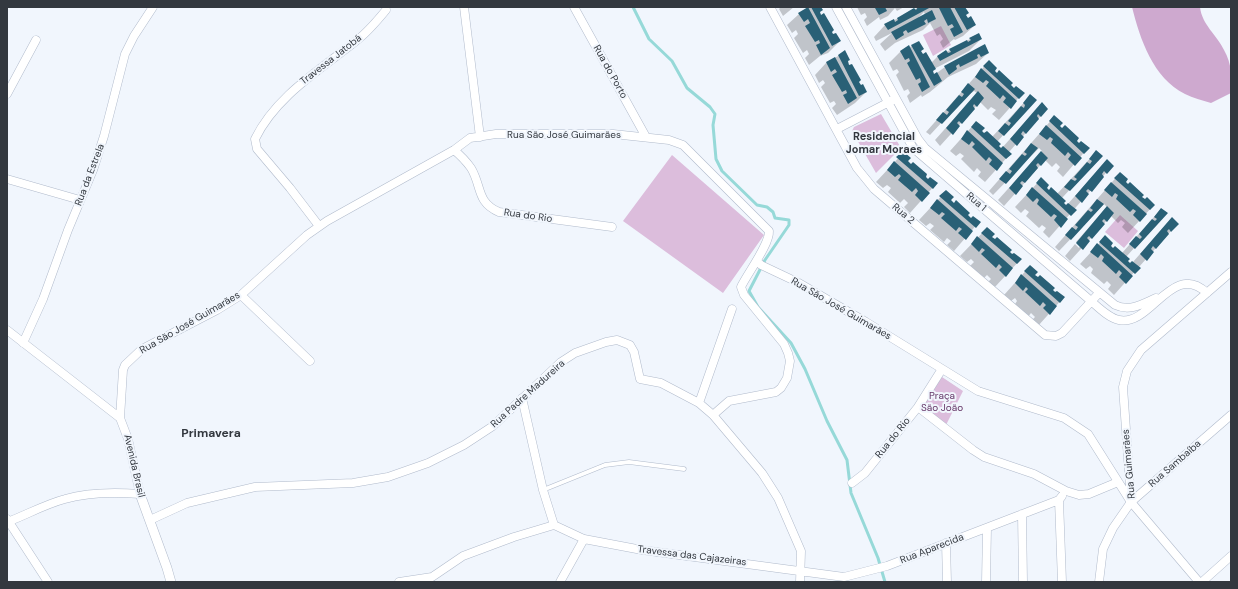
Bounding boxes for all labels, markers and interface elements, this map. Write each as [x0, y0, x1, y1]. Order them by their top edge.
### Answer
street label: Travessa Jatobá [298, 32, 364, 88]
street label: Rua do Porto [590, 43, 630, 101]
street label: Rua São José Guimarães [507, 129, 621, 141]
district label: Residencial Jomar Moraes [846, 130, 922, 156]
street label: Rua da Estrela [73, 142, 107, 208]
street label: Rua 1 [963, 190, 989, 214]
street label: Rua 2 [889, 201, 917, 227]
street label: Rua do Rio [503, 207, 553, 225]
street label: Rua São José Guimarães [789, 275, 893, 343]
street label: Rua São José Guimarães [138, 289, 242, 357]
street label: Rua Padre Madureira [489, 358, 567, 430]
park label: Praça São João [921, 390, 963, 414]
street label: Rua do Rio [873, 415, 913, 461]
district label: Primavera [181, 427, 241, 441]
street label: Rua Guimarães [1120, 429, 1138, 499]
street label: Avenida Brasil [121, 433, 147, 499]
street label: Rua Sambaíba [1146, 438, 1204, 490]
street label: Rua Aparecida [899, 531, 965, 567]
street label: Travessa das Cajazeiras [637, 543, 747, 569]

